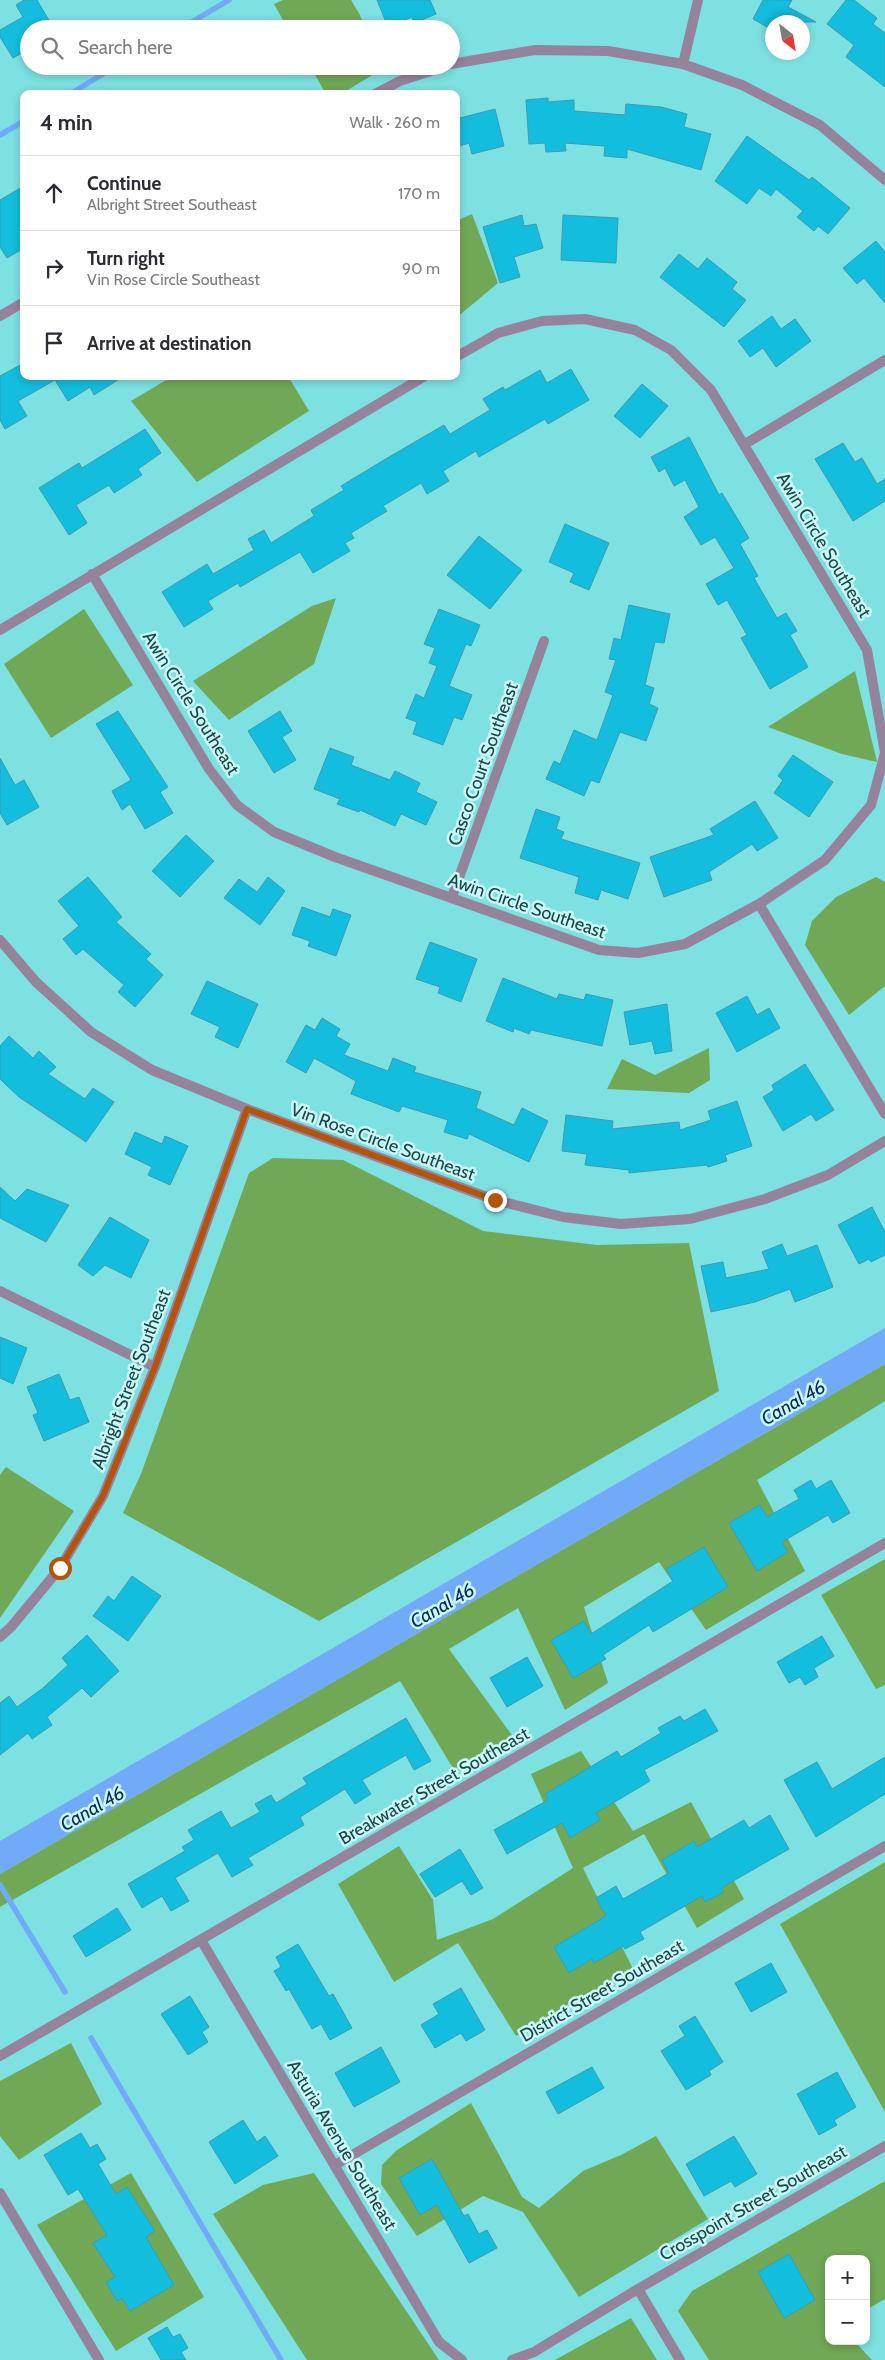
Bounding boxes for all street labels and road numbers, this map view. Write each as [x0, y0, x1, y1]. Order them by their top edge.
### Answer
street label: Awin Circle Southeast [772, 469, 876, 621]
street label: Awin Circle Southeast [138, 627, 244, 779]
street label: Casco Court Southeast [443, 679, 523, 849]
street label: Awin Circle Southeast [445, 869, 609, 943]
street label: Vin Rose Circle Southeast [288, 1098, 478, 1186]
street label: Albright Street Southeast [87, 1286, 175, 1472]
street label: Breakwater Street Southeast [335, 1723, 533, 1849]
street label: District Street Southeast [516, 1935, 688, 2047]
street label: Asturia Avenue Southeast [283, 2056, 401, 2234]
street label: Crosspoint Street Southeast [656, 2140, 850, 2266]

